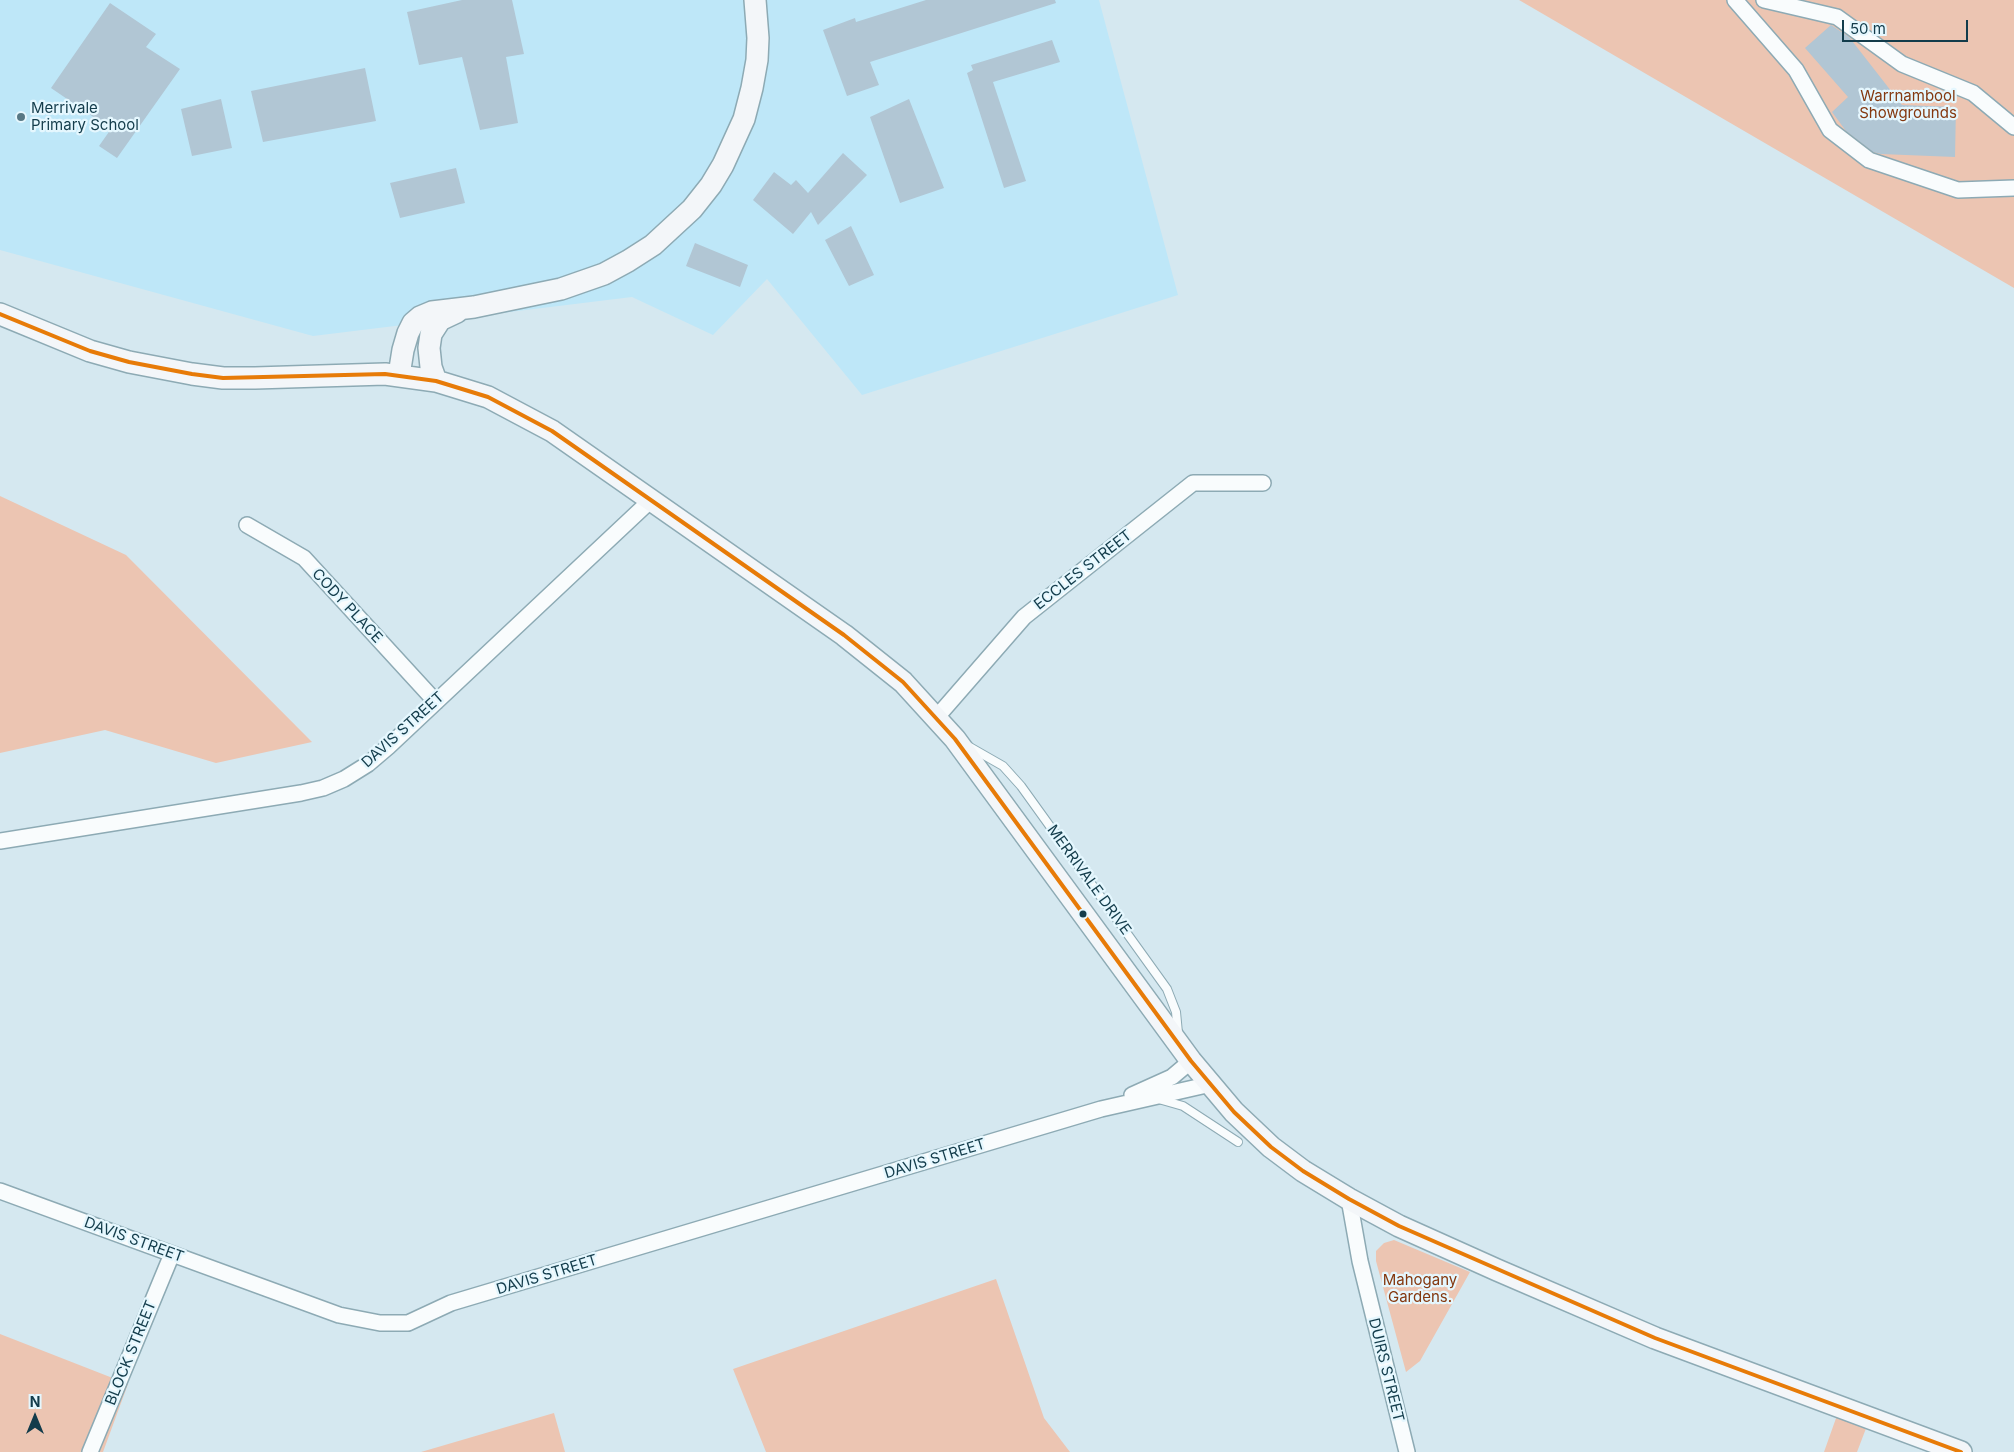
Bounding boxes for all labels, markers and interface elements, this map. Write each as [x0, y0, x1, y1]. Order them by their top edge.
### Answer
scale bar [1844, 10, 1970, 42]
text: 50 m [1850, 19, 1886, 38]
park label: Warrnambool Showgrounds [1859, 87, 1957, 122]
place label: Merrivale Primary School [31, 99, 139, 134]
marker: Merrivale Primary School [15, 111, 27, 123]
street label: ECCLES STREET [1031, 526, 1135, 614]
street label: CODY PLACE [308, 565, 386, 647]
street label: DAVIS STREET [358, 688, 448, 772]
street label: MERRIVALE DRIVE [1043, 822, 1135, 938]
unlabelled marker [1078, 909, 1088, 919]
street label: DAVIS STREET [882, 1135, 988, 1183]
street label: DAVIS STREET [82, 1214, 186, 1266]
street label: DAVIS STREET [494, 1251, 600, 1299]
park label: Mahogany Gardens. [1383, 1271, 1457, 1306]
street label: BLOCK STREET [102, 1298, 160, 1408]
street label: DUIRS STREET [1364, 1316, 1408, 1424]
north arrow [10, 1392, 60, 1442]
text: N [30, 1393, 40, 1410]

